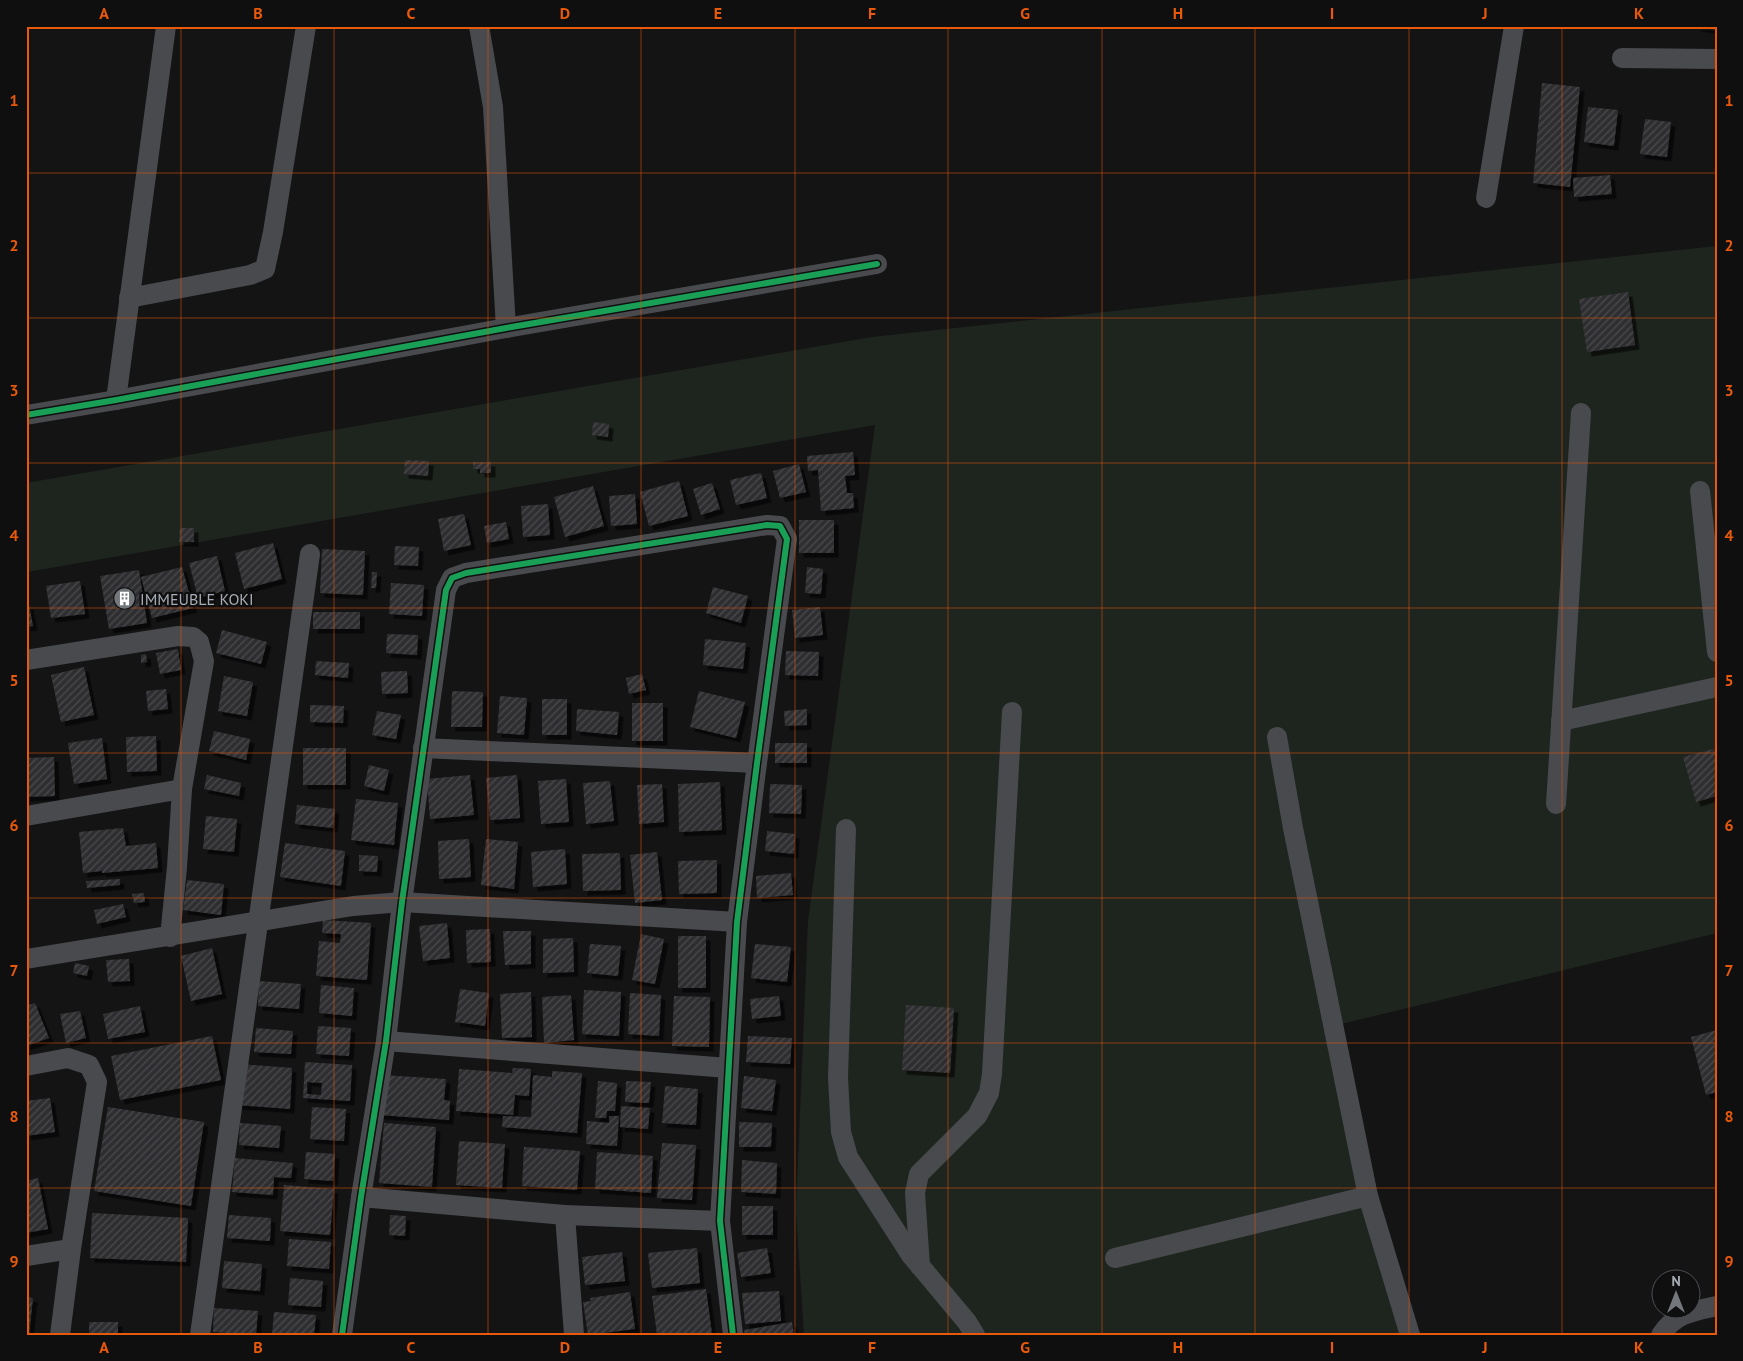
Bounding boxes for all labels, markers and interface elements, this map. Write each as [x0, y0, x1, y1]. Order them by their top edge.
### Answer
text: A [99, 3, 109, 23]
text: B [253, 3, 263, 23]
text: C [407, 3, 416, 23]
text: D [560, 3, 570, 23]
text: E [714, 3, 722, 23]
text: F [868, 3, 876, 23]
text: G [1020, 3, 1030, 23]
text: H [1173, 3, 1183, 23]
text: I [1330, 3, 1334, 23]
text: J [1481, 3, 1488, 23]
text: K [1634, 3, 1644, 23]
text: 1 [9, 90, 19, 110]
text: 1 [1724, 90, 1734, 110]
text: 2 [9, 235, 19, 255]
text: 2 [1724, 235, 1734, 255]
text: 3 [9, 380, 19, 400]
text: 3 [1724, 380, 1734, 400]
text: 4 [9, 525, 19, 545]
text: 4 [1724, 525, 1734, 545]
building icon: IMMEUBLE KOKI [112, 587, 136, 611]
place label: IMMEUBLE KOKI [140, 589, 254, 609]
text: 5 [9, 670, 19, 690]
text: 5 [1724, 670, 1734, 690]
text: 6 [9, 815, 19, 835]
text: 6 [1724, 815, 1734, 835]
text: 7 [9, 960, 19, 980]
text: 7 [1724, 960, 1734, 980]
text: 8 [9, 1106, 19, 1126]
text: 8 [1724, 1106, 1734, 1126]
text: 9 [9, 1251, 19, 1271]
text: 9 [1724, 1251, 1734, 1271]
north arrow [1650, 1268, 1700, 1318]
text: N [1671, 1272, 1681, 1290]
text: A [99, 1337, 109, 1357]
text: B [253, 1337, 263, 1357]
text: C [407, 1337, 416, 1357]
text: D [560, 1337, 570, 1357]
text: E [714, 1337, 722, 1357]
text: F [868, 1337, 876, 1357]
text: G [1020, 1337, 1030, 1357]
text: H [1173, 1337, 1183, 1357]
text: I [1330, 1337, 1334, 1357]
text: J [1481, 1337, 1488, 1357]
text: K [1634, 1337, 1644, 1357]

